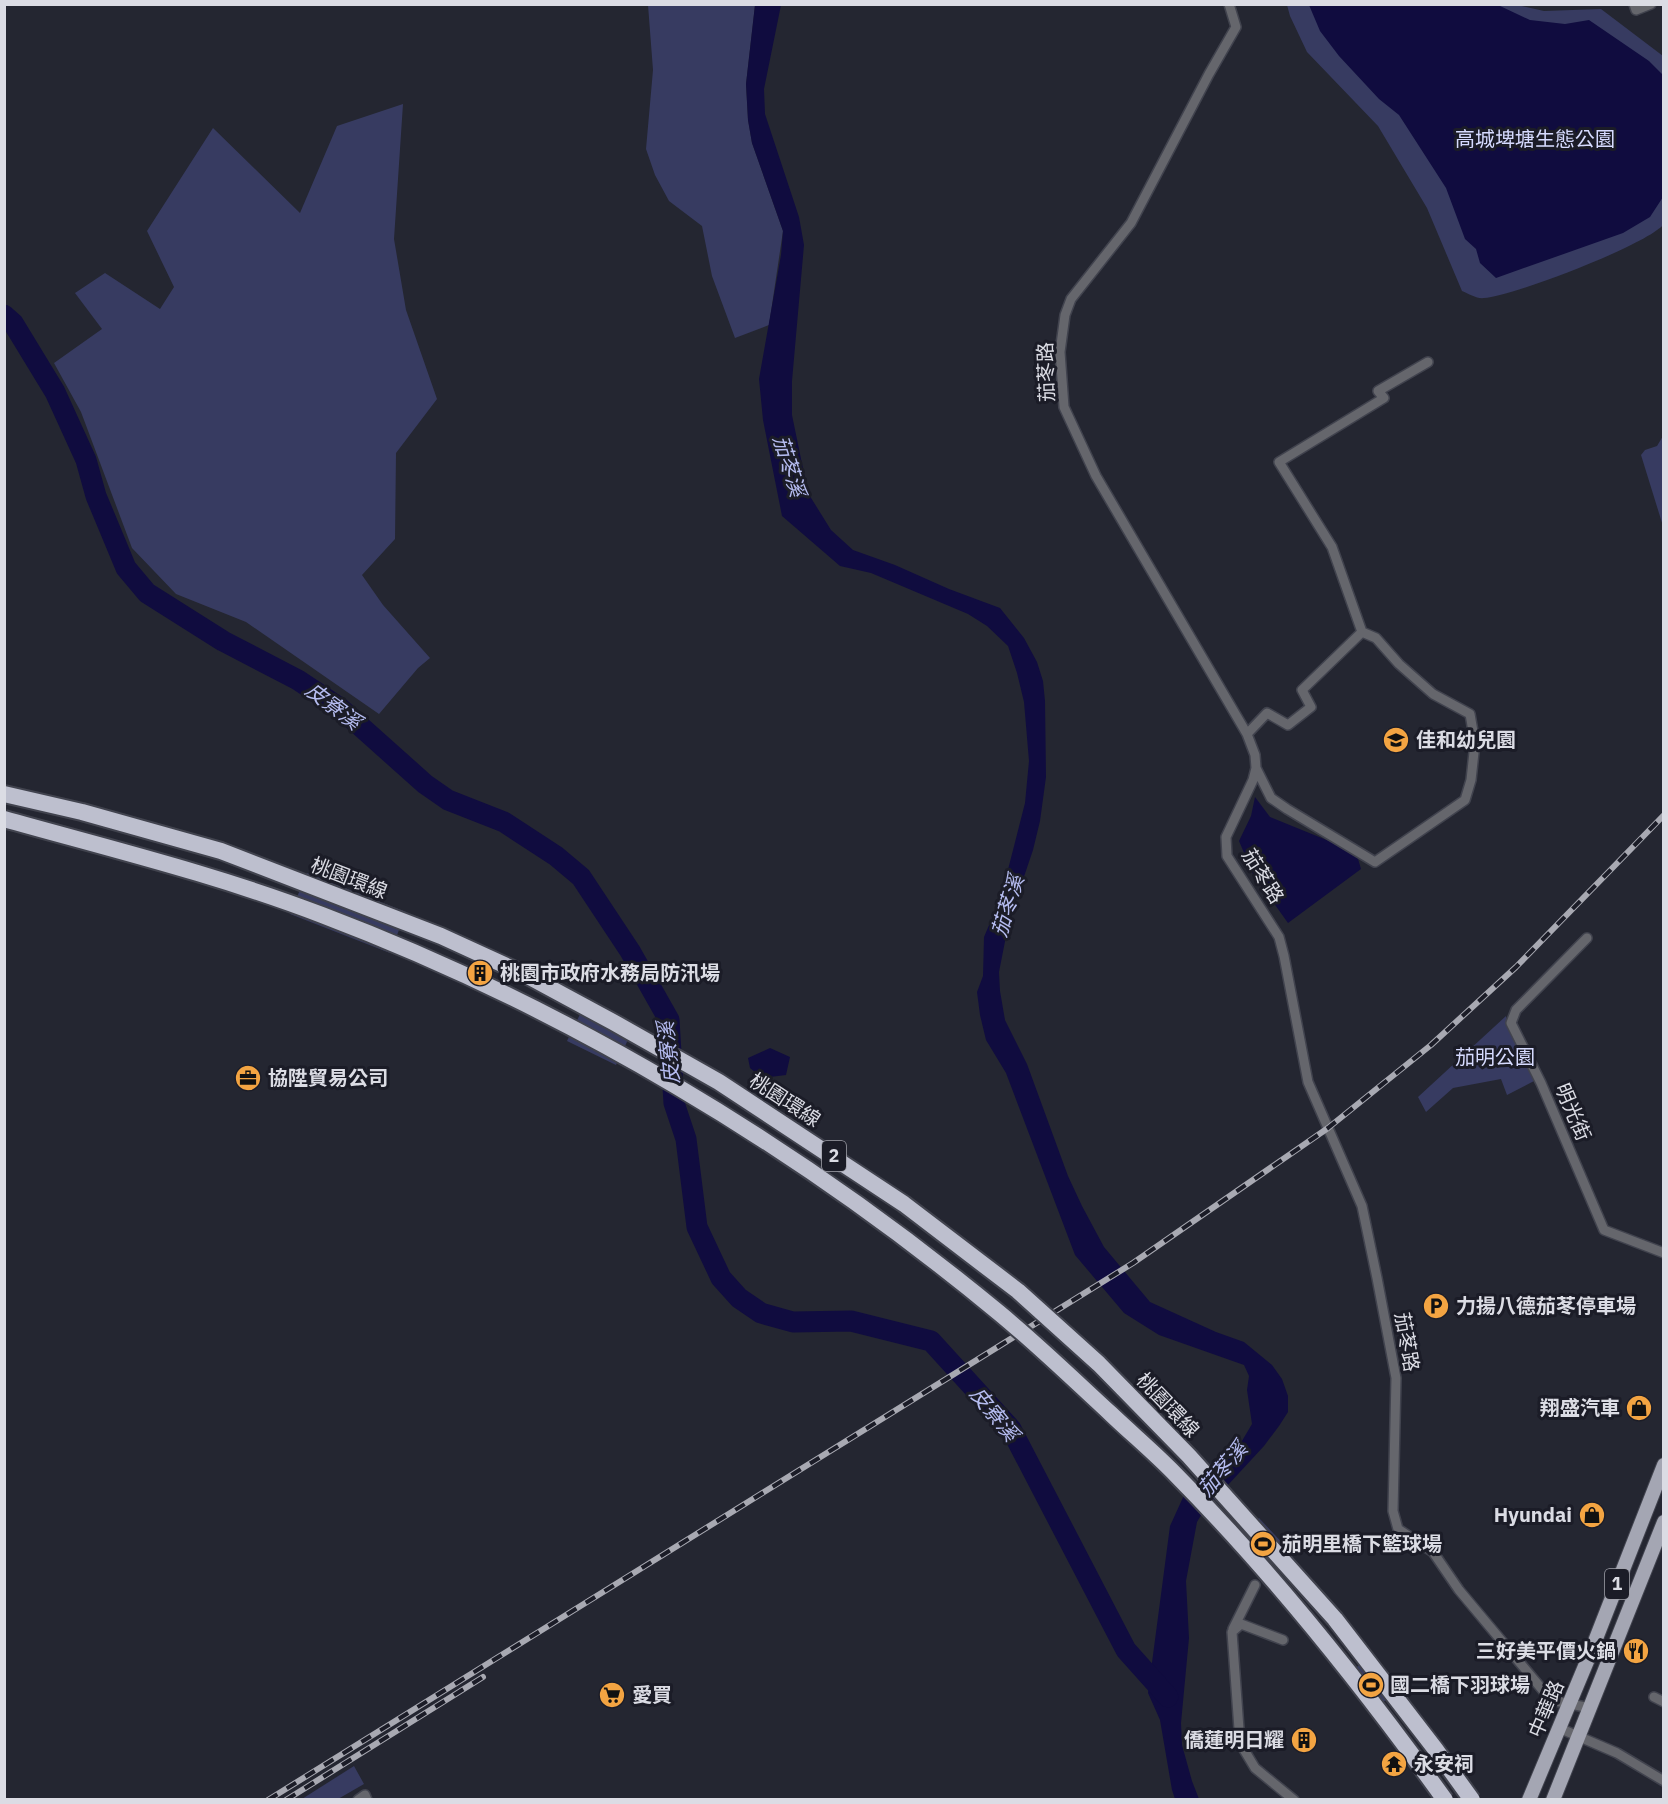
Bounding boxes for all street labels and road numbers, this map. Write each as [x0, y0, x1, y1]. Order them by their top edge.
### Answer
street label: 茄苳路 [1031, 342, 1060, 402]
street label: 茄苳路 [1236, 843, 1291, 908]
street label: 桃園環線 [307, 851, 391, 904]
street label: 桃園環線 [744, 1066, 826, 1133]
street label: 明光街 [1549, 1079, 1598, 1145]
road number: 2 [822, 1141, 846, 1171]
street label: 茄苳路 [1389, 1310, 1426, 1374]
street label: 桃園環線 [1131, 1367, 1206, 1443]
road number: 1 [1605, 1569, 1629, 1599]
street label: 中華路 [1521, 1676, 1570, 1742]

